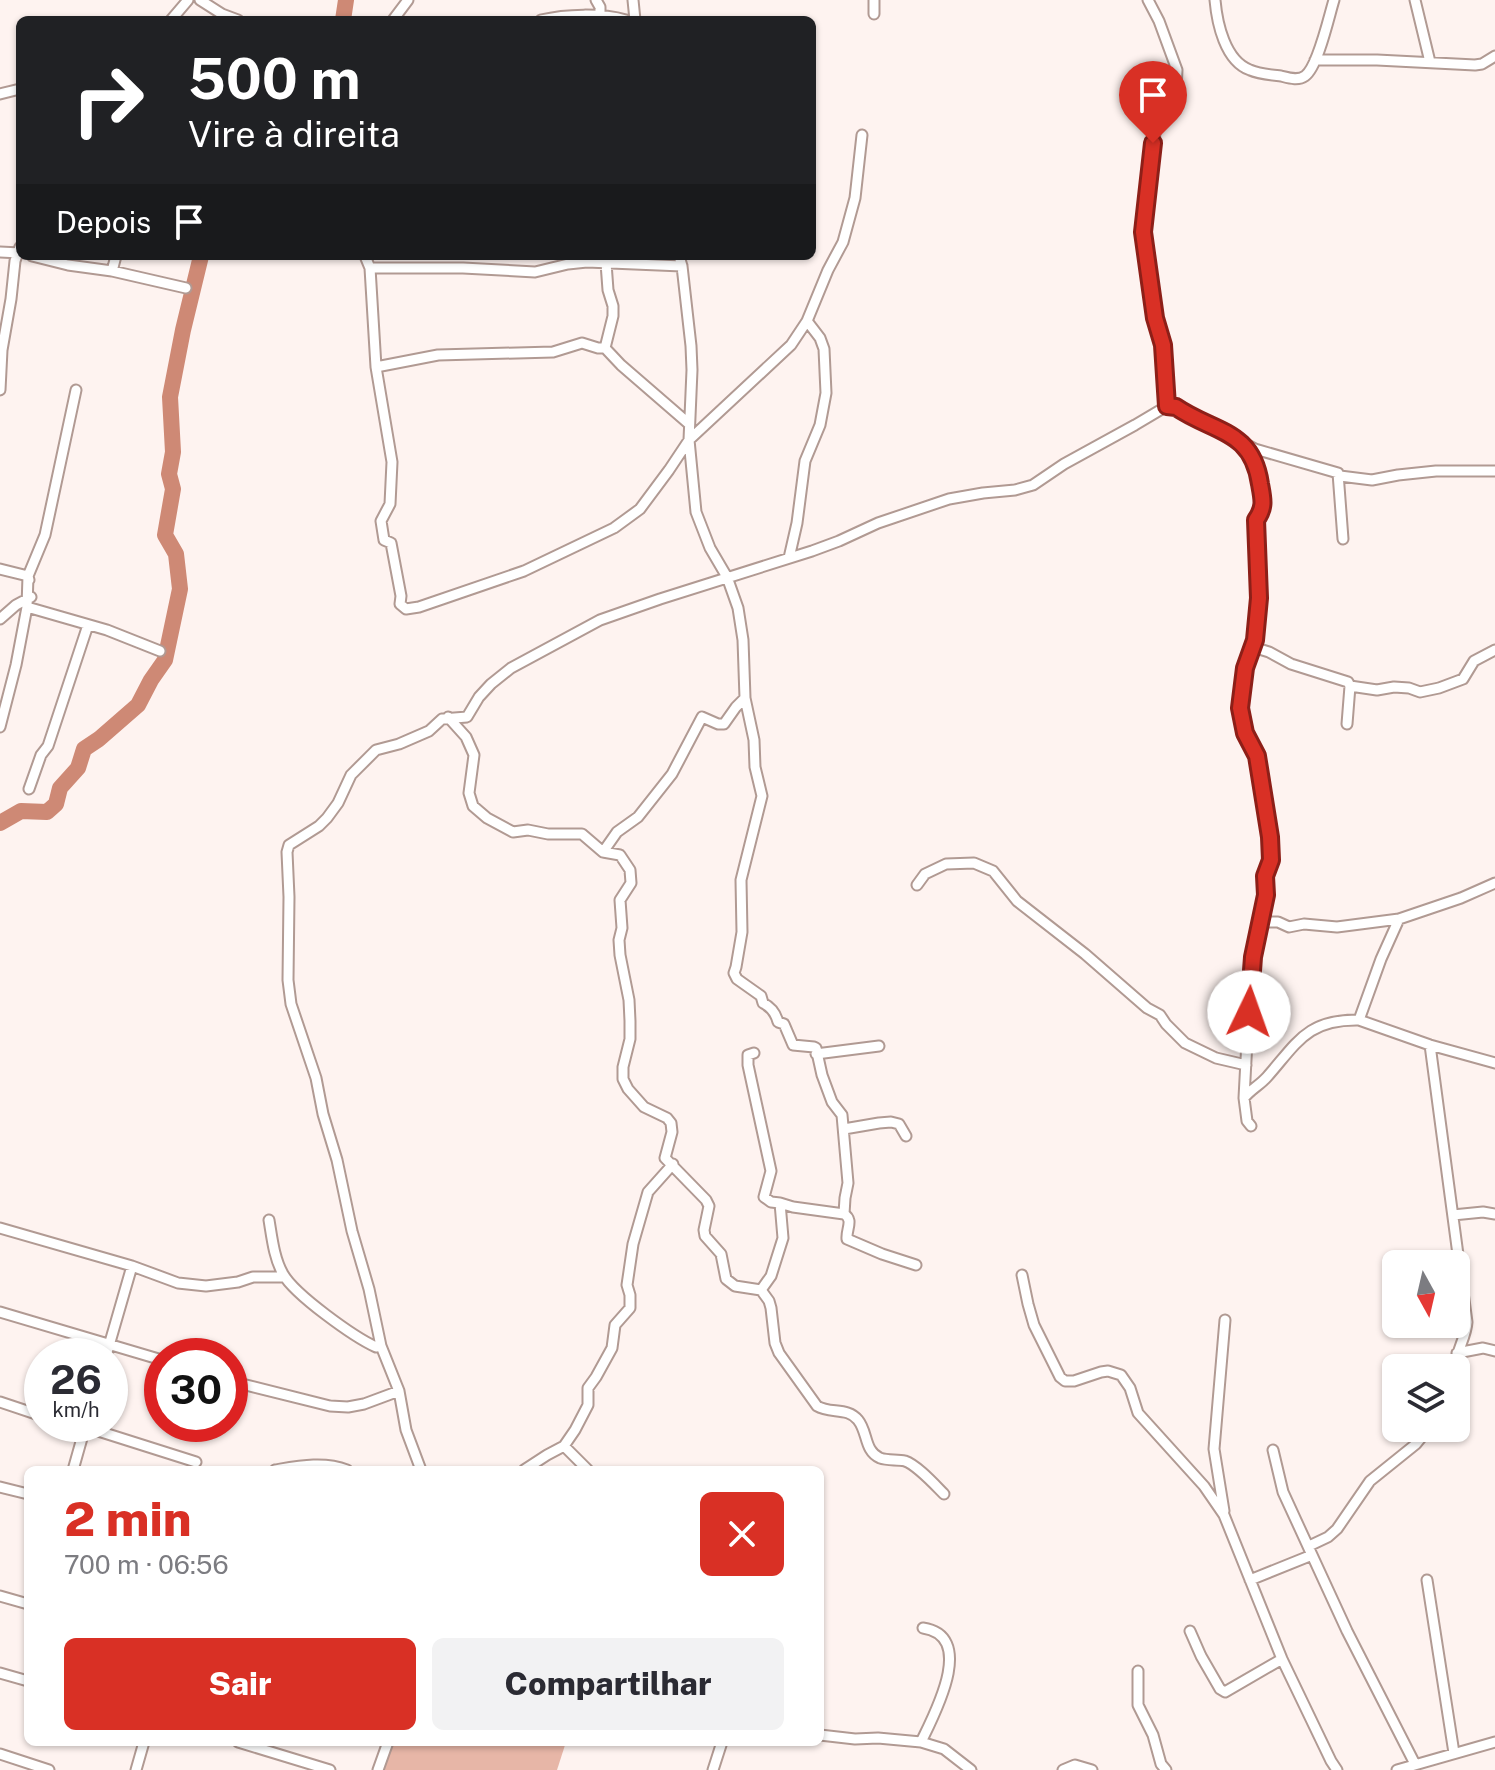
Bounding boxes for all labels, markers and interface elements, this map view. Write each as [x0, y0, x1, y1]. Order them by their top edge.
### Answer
text: 500 m [188, 46, 361, 112]
icon: right [56, 48, 160, 152]
pin [1119, 61, 1187, 143]
icon: arrive [1131, 73, 1175, 117]
text: Vire à direita [188, 113, 400, 155]
icon: arrive [167, 200, 211, 244]
text: Depois [56, 204, 151, 240]
position arrow [1207, 970, 1291, 1054]
north arrow [1382, 1250, 1470, 1338]
map controls [1382, 1250, 1470, 1442]
speed limit sign: 30 [144, 1338, 248, 1442]
button: layers [1382, 1354, 1470, 1442]
text: 26 [50, 1356, 102, 1403]
text: km/h [52, 1398, 100, 1422]
text: 2 min [64, 1490, 192, 1547]
button: close [700, 1492, 784, 1576]
text: 700 m · 06:56 [64, 1549, 229, 1580]
button: Sair [64, 1638, 416, 1730]
button: Compartilhar [432, 1638, 784, 1730]

